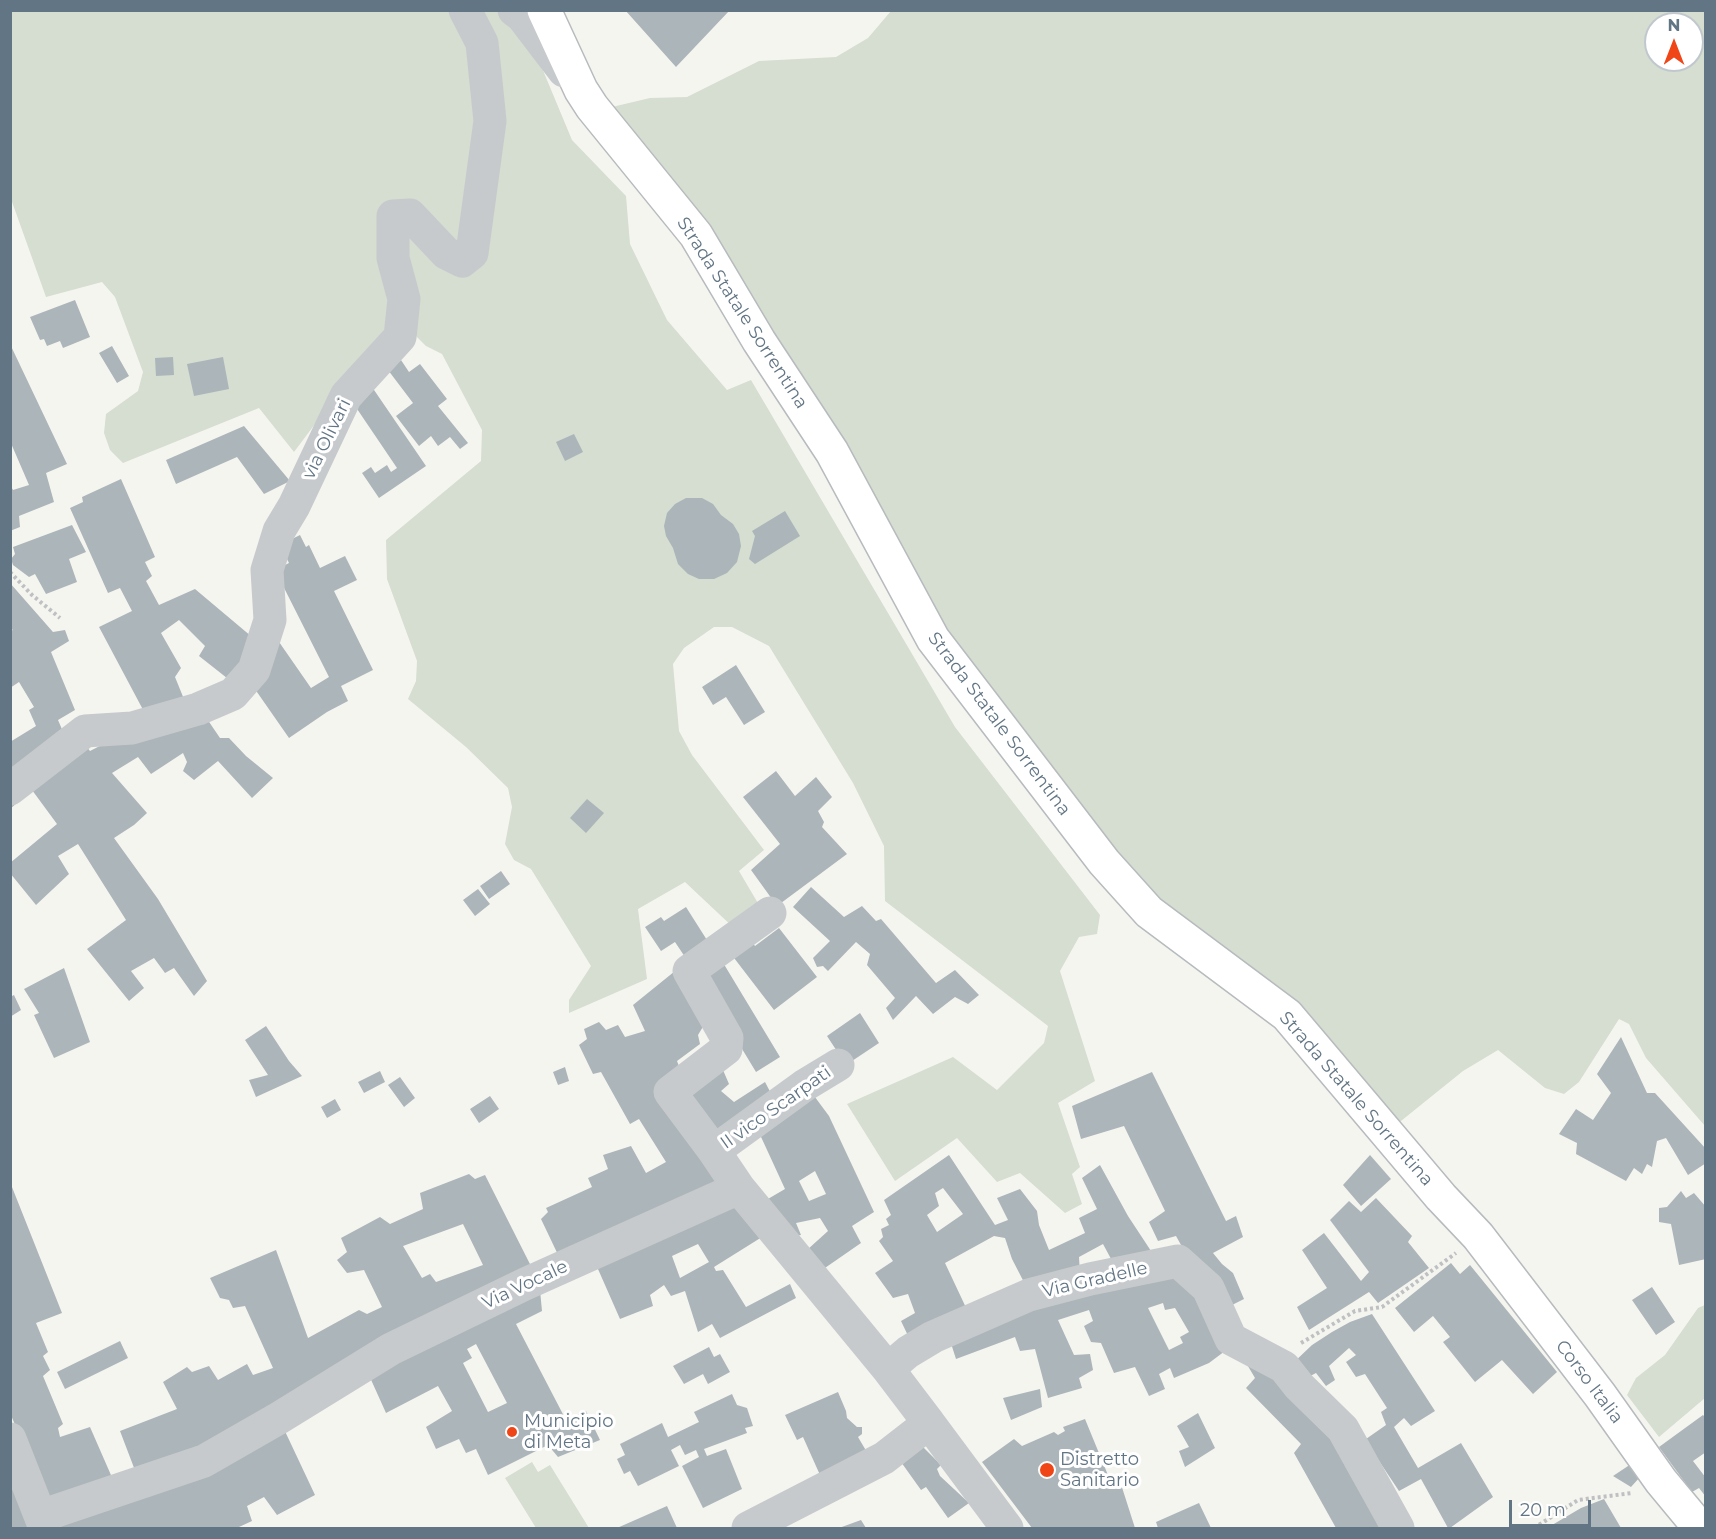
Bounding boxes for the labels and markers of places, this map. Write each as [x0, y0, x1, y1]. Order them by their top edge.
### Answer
place label: Municipio di Meta [524, 1411, 613, 1454]
marker: Municipio di Meta [505, 1425, 519, 1439]
place label: Distretto Sanitario [1060, 1449, 1139, 1492]
marker: Distretto Sanitario [1038, 1461, 1056, 1479]

